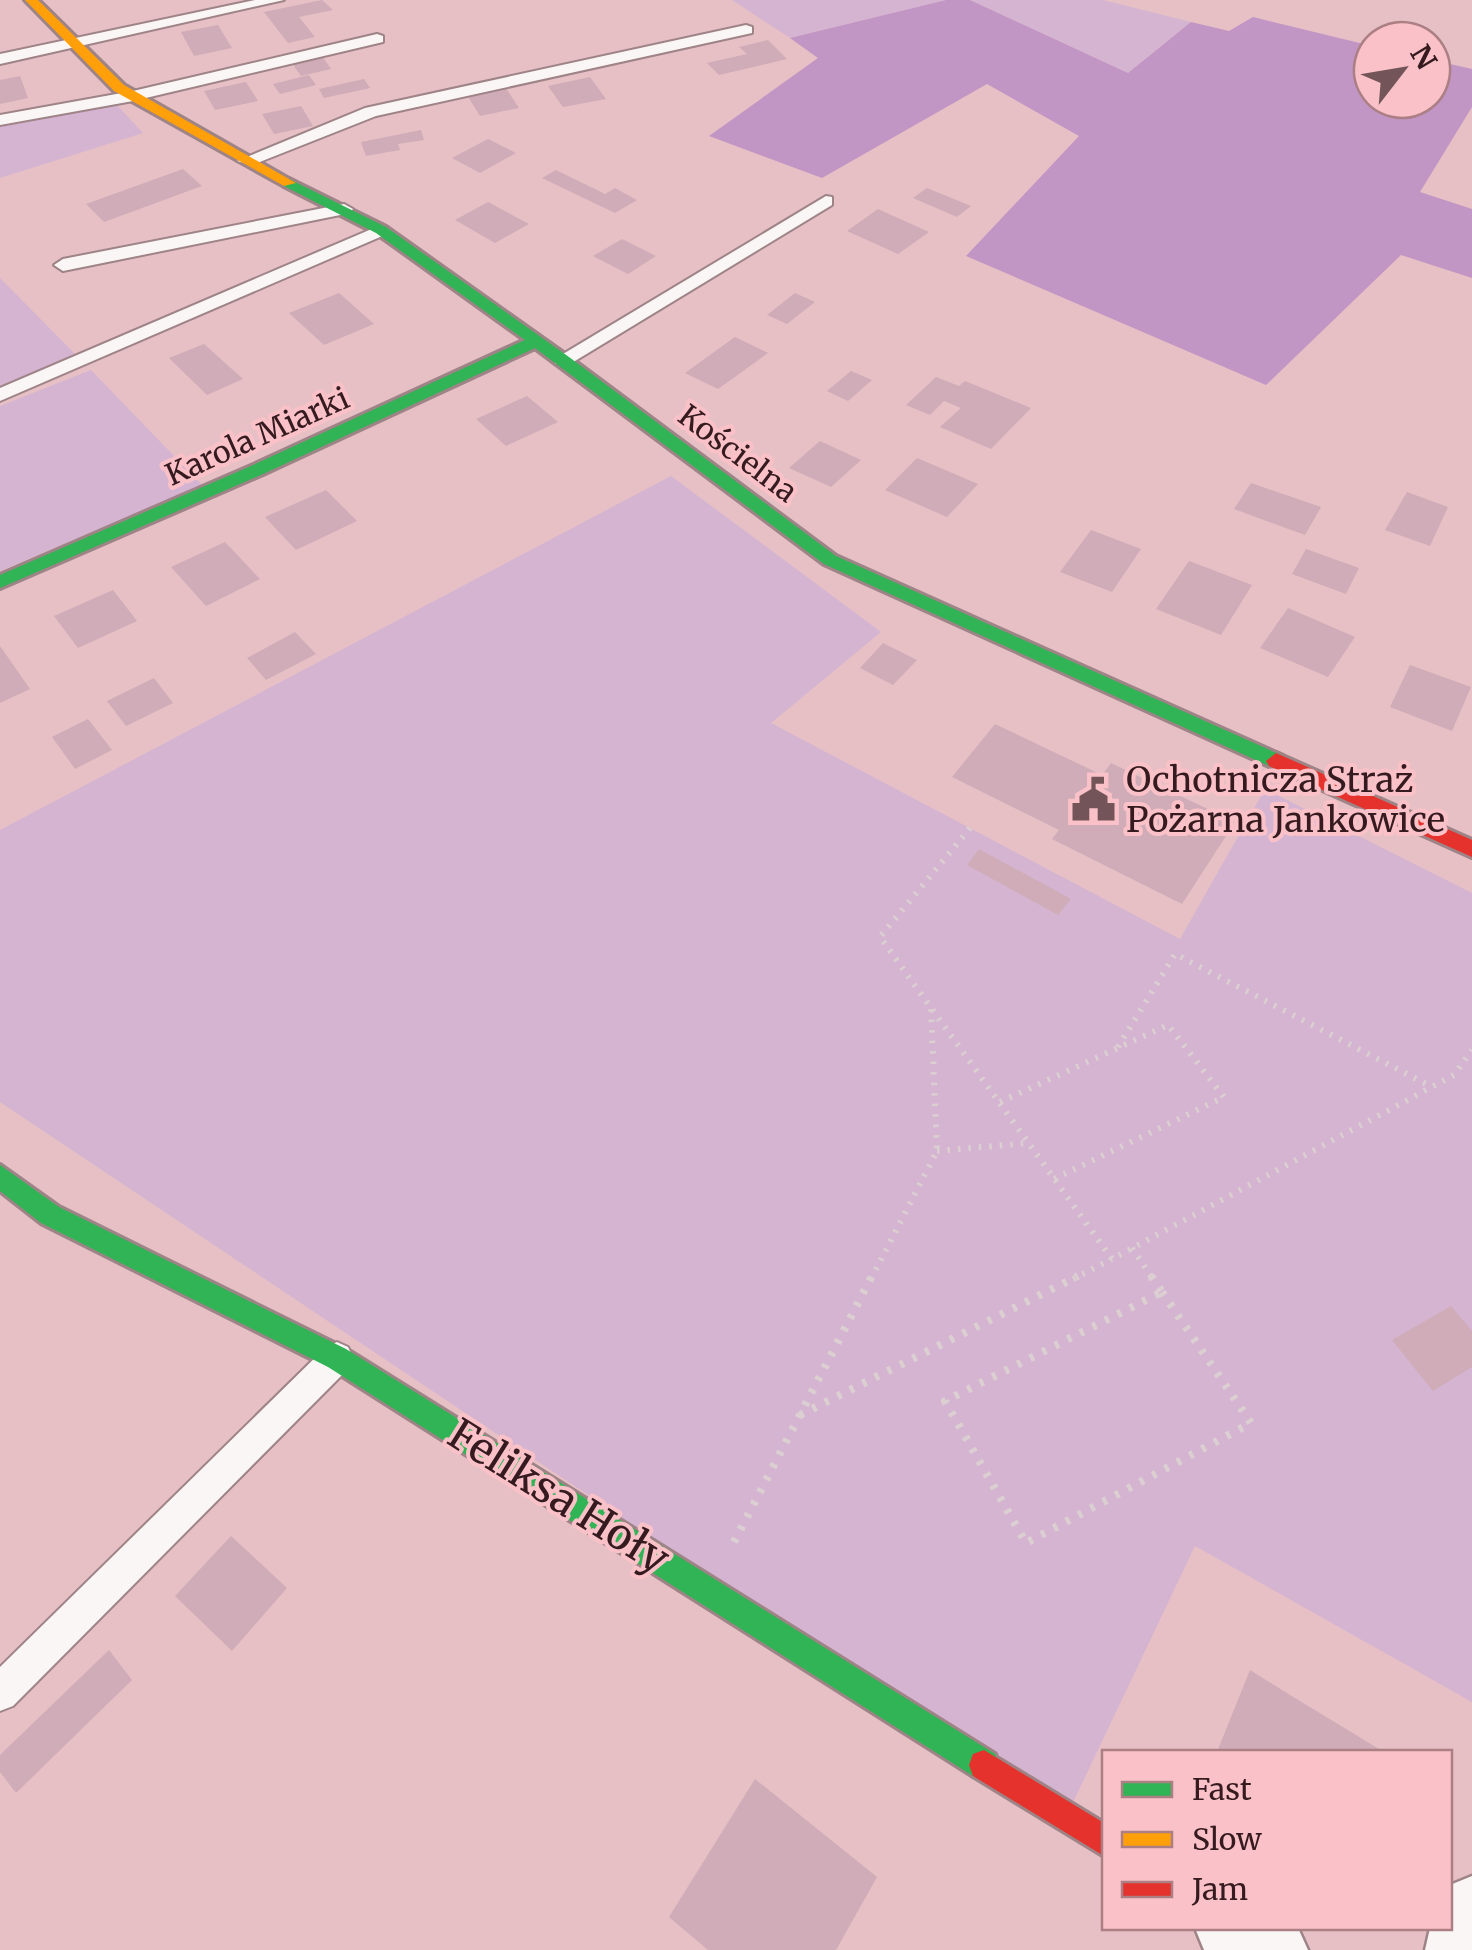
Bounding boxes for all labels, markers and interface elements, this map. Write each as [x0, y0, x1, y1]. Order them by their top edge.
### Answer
north arrow [1352, 20, 1452, 120]
text: N [1402, 38, 1445, 76]
street label: Karola Miarki [159, 379, 355, 493]
street label: Kościelna [671, 396, 805, 510]
place label: Ochotnicza Straż Pożarna Jankowice [1126, 758, 1445, 842]
public building icon: Ochotnicza Straż Pożarna Jankowice [1069, 776, 1117, 824]
street label: Feliksa Hoły [439, 1408, 679, 1585]
legend [1102, 1750, 1452, 1930]
text: Fast [1192, 1770, 1252, 1808]
text: Slow [1192, 1820, 1262, 1858]
text: Jam [1191, 1870, 1248, 1908]

